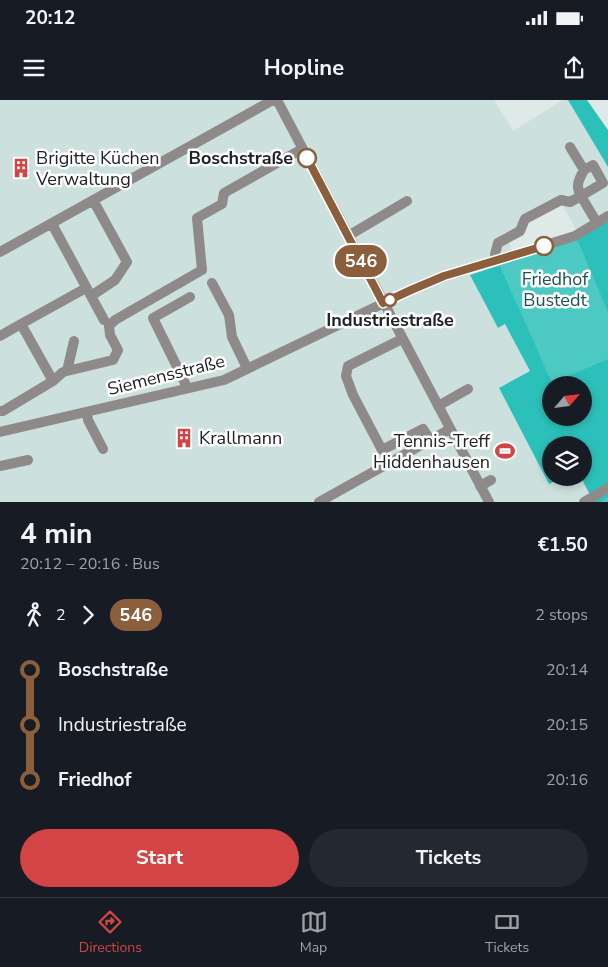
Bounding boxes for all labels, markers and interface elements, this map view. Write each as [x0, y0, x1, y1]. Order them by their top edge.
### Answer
text: 20:12 [25, 5, 75, 31]
text: Hopline [264, 53, 344, 83]
icon: menu [20, 54, 48, 82]
icon: share [560, 54, 588, 82]
place label: Brigitte Küchen Verwaltung [35, 146, 160, 191]
place label: Boschstraße [189, 146, 293, 170]
marker: Boschstraße [297, 148, 317, 168]
building icon: Brigitte Küchen Verwaltung [10, 157, 32, 179]
unlabelled marker [534, 236, 554, 256]
line badge: 546 [332, 245, 390, 277]
text: 546 [345, 249, 377, 273]
park label: Friedhof Bustedt [522, 267, 589, 312]
marker: Industriestraße [383, 293, 397, 307]
place label: Industriestraße [326, 308, 454, 332]
street label: Siemensstraße [105, 349, 227, 401]
north arrow [542, 376, 592, 426]
map controls [542, 376, 592, 486]
place label: Krallmann [199, 426, 282, 450]
building icon: Krallmann [173, 427, 195, 449]
place label: Tennis-Treff Hiddenhausen [373, 429, 491, 474]
button: layers [542, 436, 592, 486]
sports icon: Tennis-Treff Hiddenhausen [494, 440, 516, 462]
text: 4 min [20, 515, 92, 553]
text: €1.50 [538, 532, 588, 558]
text: 20:12 – 20:16 · Bus [20, 553, 160, 575]
icon: walk [20, 601, 48, 629]
icon: forward [74, 601, 102, 629]
text: 546 [120, 603, 152, 627]
text: 2 [56, 604, 66, 626]
text: 2 stops [535, 604, 588, 626]
text: Boschstraße [58, 657, 168, 683]
text: 20:14 [546, 659, 588, 681]
text: Industriestraße [58, 712, 187, 738]
text: 20:15 [546, 714, 588, 736]
text: Friedhof [58, 767, 131, 793]
text: 20:16 [546, 769, 588, 791]
button: Start [20, 829, 299, 887]
button: Tickets [309, 829, 588, 887]
tab: Directions [79, 908, 142, 957]
tab: Map [300, 908, 328, 957]
tab: Tickets [485, 908, 529, 957]

